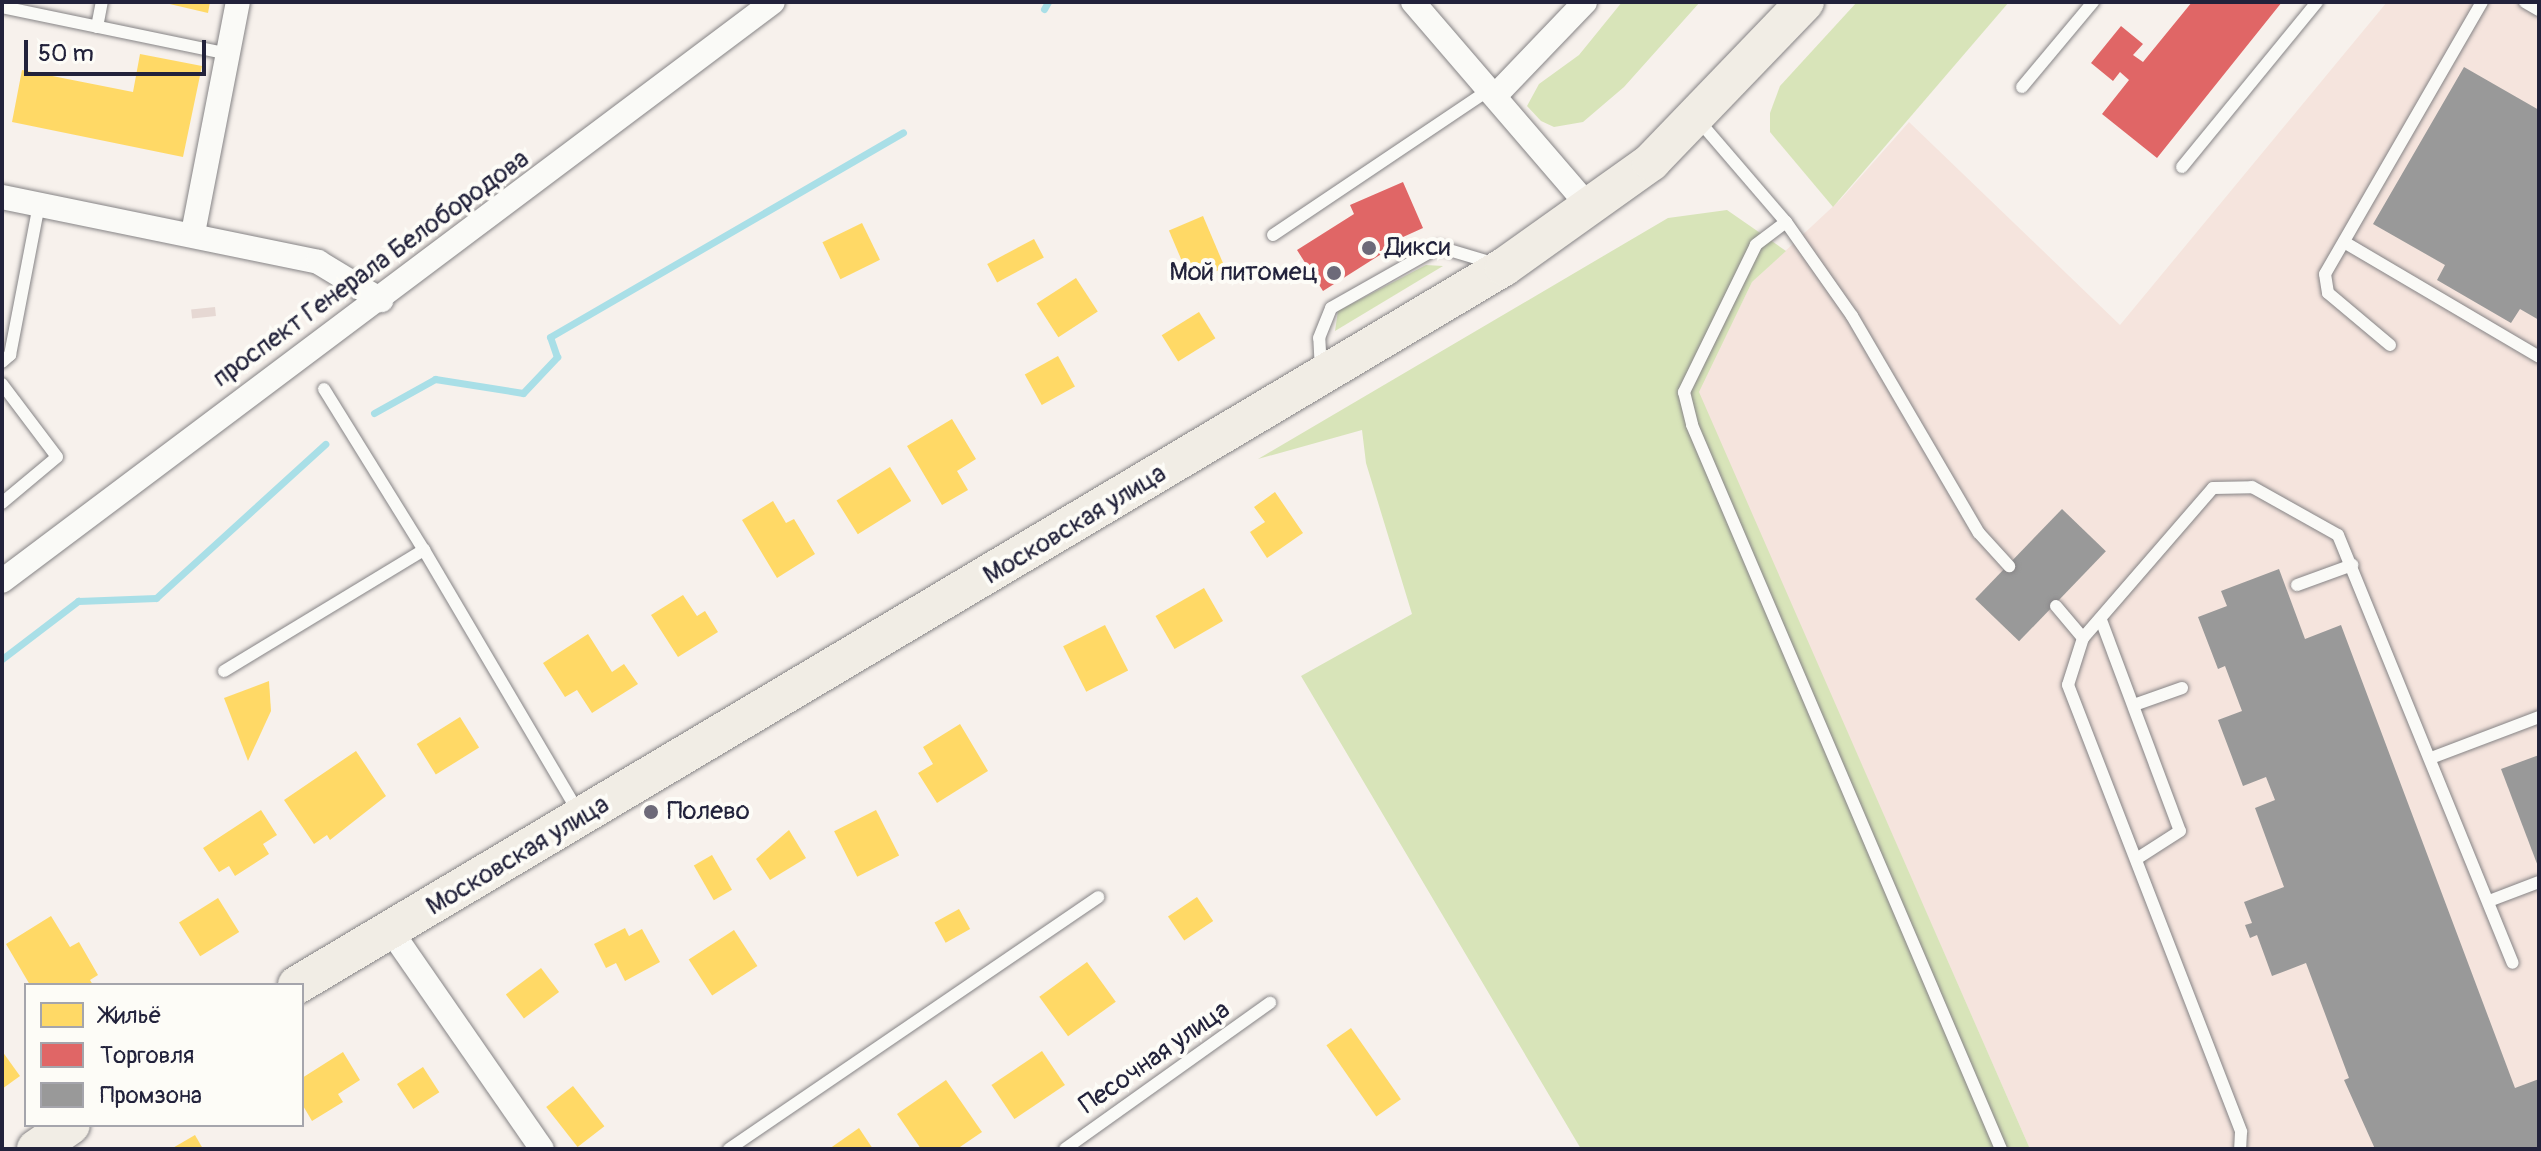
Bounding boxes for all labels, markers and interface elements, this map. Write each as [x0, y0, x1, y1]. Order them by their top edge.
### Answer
scale bar [28, 24, 210, 74]
text: 50 m [38, 39, 94, 68]
street label: проспект Генерала Белобородова [207, 144, 535, 394]
place label: Дикси [1385, 232, 1450, 264]
marker: Дикси [1360, 239, 1378, 257]
place label: Мой питомец [1169, 257, 1318, 289]
marker: Мой питомец [1325, 264, 1343, 282]
street label: Московская улица [978, 458, 1172, 592]
street label: Московская улица [421, 789, 615, 923]
place label: Полево [667, 796, 750, 828]
marker: Полево [642, 803, 660, 821]
legend [24, 983, 304, 1127]
street label: Песочная улица [1074, 995, 1236, 1121]
text: Жильё [100, 1001, 162, 1030]
text: Торговля [100, 1041, 194, 1070]
text: Промзона [100, 1081, 202, 1110]

